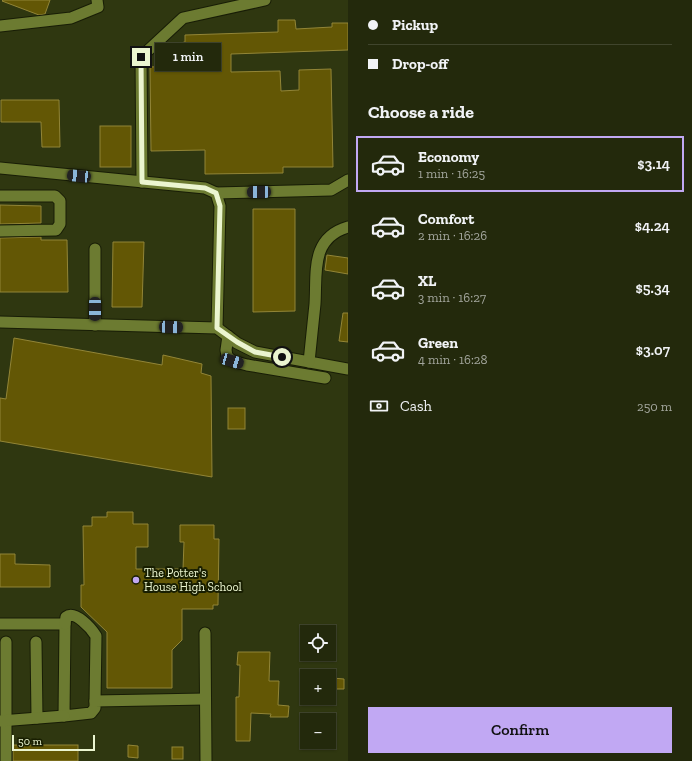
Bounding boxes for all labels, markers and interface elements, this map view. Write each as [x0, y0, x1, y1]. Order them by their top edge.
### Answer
text: Pickup [392, 16, 438, 34]
callout: 1 min [155, 43, 221, 71]
route end [132, 48, 150, 66]
text: 1 min [173, 49, 203, 64]
text: Drop-off [392, 55, 448, 73]
text: Choose a ride [368, 101, 474, 123]
icon: car [370, 146, 406, 182]
text: Economy [418, 148, 479, 166]
text: $3.14 [637, 155, 670, 173]
text: 1 min · 16:25 [418, 166, 485, 181]
car [67, 169, 91, 183]
car [247, 186, 271, 198]
icon: car [370, 208, 406, 244]
text: Comfort [418, 210, 474, 228]
text: $4.24 [635, 217, 670, 235]
text: 2 min · 16:26 [418, 228, 487, 243]
icon: car [370, 270, 406, 306]
text: XL [418, 272, 436, 290]
text: $5.34 [636, 279, 670, 297]
text: 3 min · 16:27 [418, 290, 486, 305]
car [89, 297, 101, 321]
car [159, 321, 183, 333]
icon: car [370, 332, 406, 368]
text: Green [418, 334, 458, 352]
text: $3.07 [636, 341, 670, 359]
route start [273, 348, 291, 366]
car [219, 352, 245, 370]
text: 4 min · 16:28 [418, 352, 488, 367]
icon: cash [368, 395, 390, 417]
text: Cash [400, 397, 432, 415]
text: 250 m [637, 399, 672, 414]
place label: The Potter's House High School [144, 566, 242, 594]
marker: The Potter's House High School [131, 575, 141, 585]
map controls [300, 625, 336, 749]
button: locate [300, 625, 336, 661]
button: + [300, 669, 336, 705]
button: Confirm [368, 707, 672, 753]
button: − [300, 713, 336, 749]
scale bar [12, 733, 95, 752]
text: 50 m [18, 735, 42, 748]

